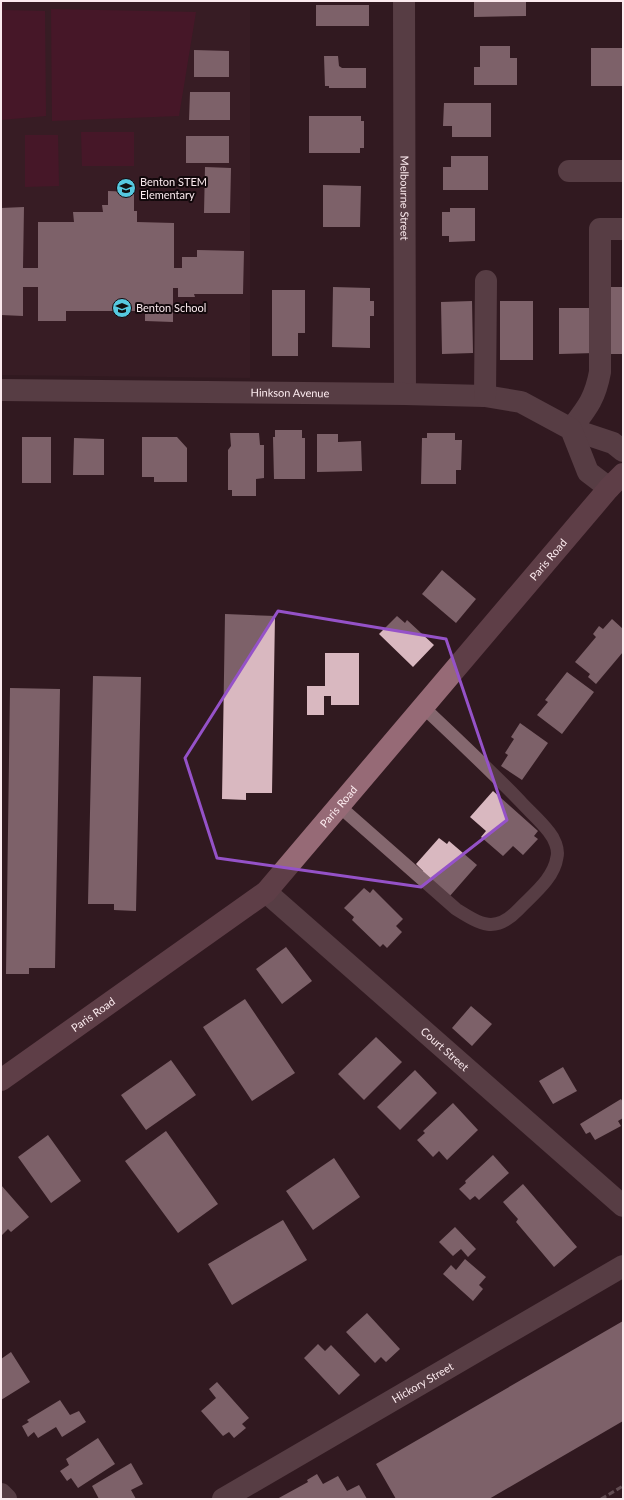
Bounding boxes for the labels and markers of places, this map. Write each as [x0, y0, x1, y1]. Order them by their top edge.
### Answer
place label: Benton STEM Elementary [140, 175, 207, 201]
school or university icon: Benton STEM Elementary [115, 177, 137, 199]
school or university icon: Benton School [111, 297, 133, 319]
place label: Benton School [136, 301, 206, 314]

